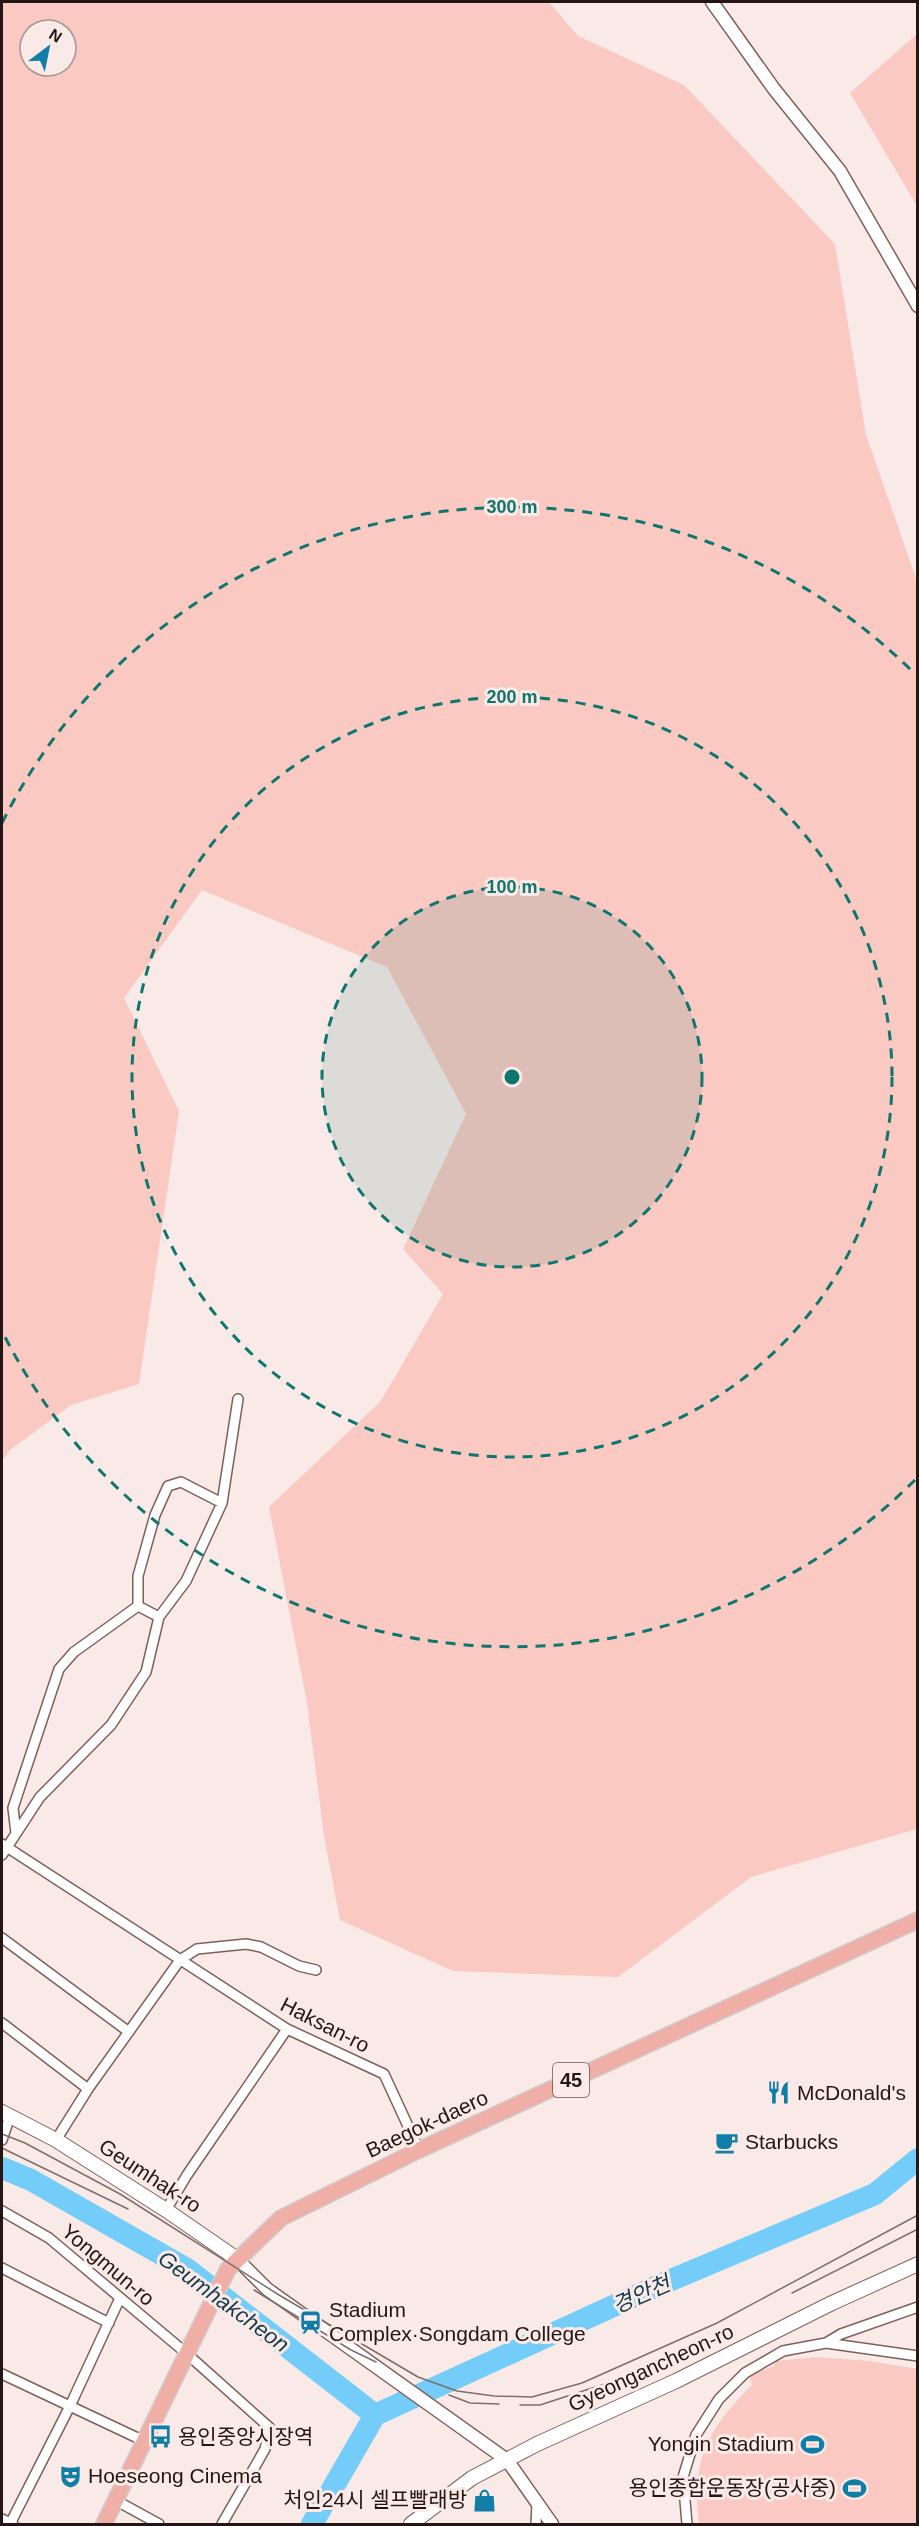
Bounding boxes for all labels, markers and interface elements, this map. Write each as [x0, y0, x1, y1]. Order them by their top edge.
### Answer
north arrow [18, 18, 78, 78]
text: N [46, 25, 65, 46]
text: 300 m [486, 497, 538, 517]
text: 200 m [486, 687, 538, 707]
text: 100 m [486, 877, 538, 897]
centre of rings [502, 1067, 522, 1087]
street label: Haksan-ro [277, 1992, 374, 2057]
road number: 45 [553, 2063, 589, 2097]
restaurant icon: McDonald's [766, 2080, 792, 2106]
place label: McDonald's [797, 2081, 906, 2104]
street label: Baegok-daero [362, 2085, 491, 2162]
cafe icon: Starbucks [714, 2129, 740, 2155]
place label: Starbucks [745, 2130, 838, 2153]
street label: Geumhak-ro [95, 2134, 205, 2217]
street label: Yongmun-ro [57, 2219, 159, 2310]
water label: Geumhakcheon [154, 2246, 294, 2357]
water label: 경안천 [608, 2270, 677, 2318]
place label: Stadium Complex·Songdam College [329, 2298, 586, 2345]
station icon: Stadium Complex·Songdam College [298, 2309, 324, 2335]
street label: Gyeongancheon-ro [564, 2319, 737, 2416]
bus stop icon: 용인중앙시장역 [147, 2424, 173, 2450]
place label: 용인중앙시장역 [178, 2425, 313, 2448]
sports icon: Yongin Stadium [799, 2431, 825, 2457]
place label: Yongin Stadium [648, 2432, 794, 2455]
theatre icon: Hoeseong Cinema [57, 2463, 83, 2489]
place label: Hoeseong Cinema [88, 2464, 262, 2487]
sports icon: 용인종합운동장(공사중) [841, 2475, 867, 2501]
place label: 용인종합운동장(공사중) [629, 2476, 836, 2499]
shop icon: 처인24시 셀프빨래방 [472, 2487, 498, 2513]
place label: 처인24시 셀프빨래방 [283, 2488, 467, 2511]

